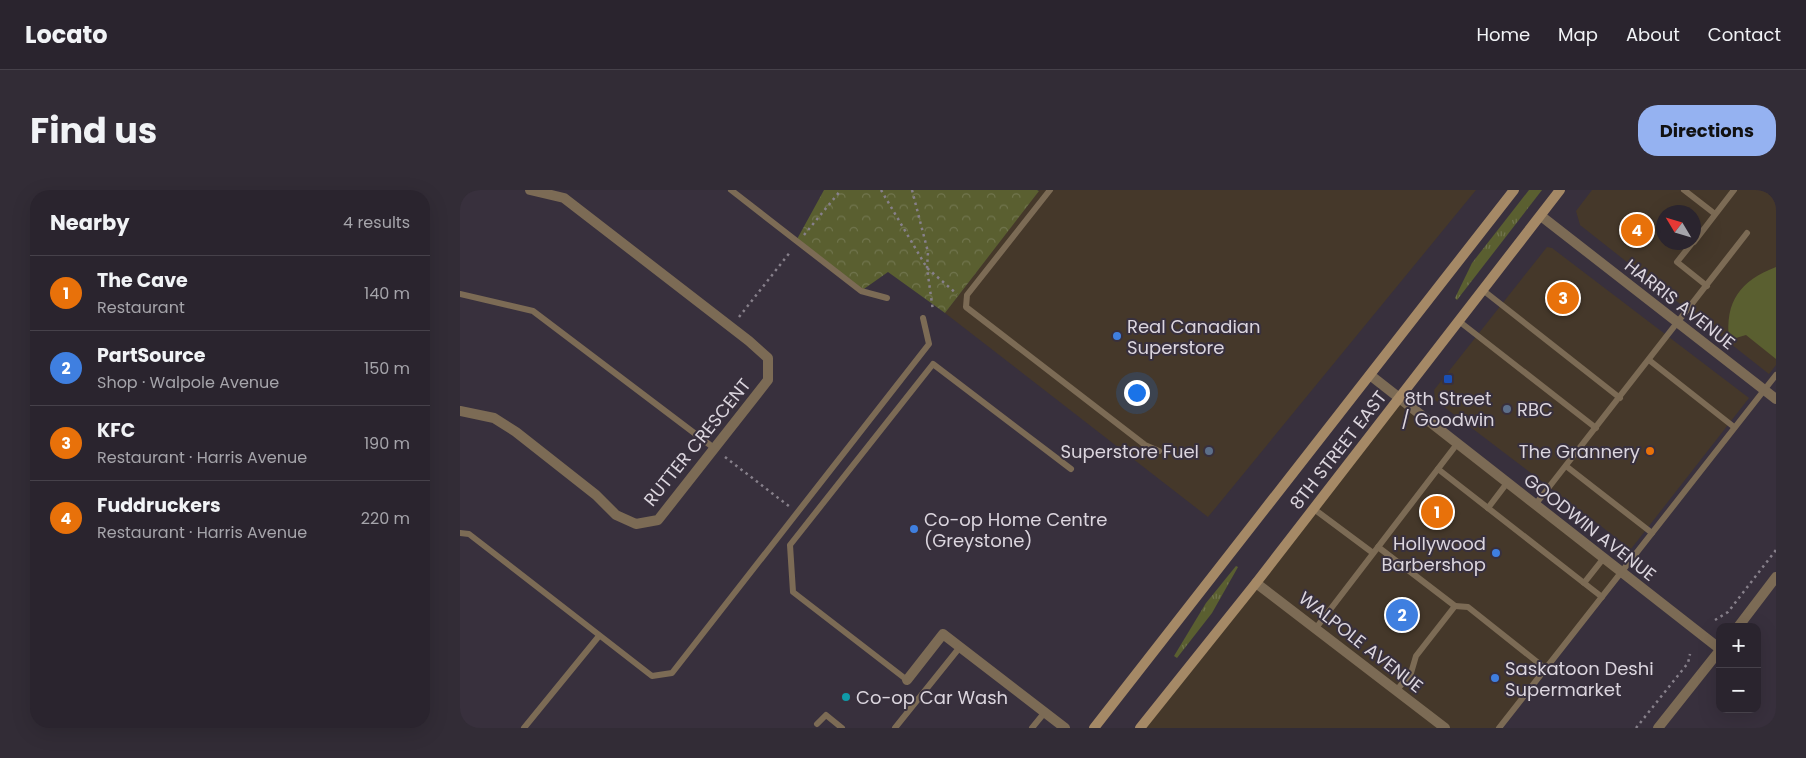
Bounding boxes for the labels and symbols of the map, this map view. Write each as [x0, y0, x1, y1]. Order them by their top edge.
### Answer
north arrow [1656, 205, 1701, 250]
pin: 4 [1621, 211, 1653, 249]
street label: HARRIS AVENUE [1620, 253, 1740, 355]
pin: 3 [1547, 279, 1579, 317]
place label: Real Canadian Superstore [1127, 314, 1261, 360]
marker: Real Canadian Superstore [1111, 330, 1123, 342]
street label: RUTTER CRESCENT [638, 373, 757, 511]
marker: 8th Street / Goodwin [1442, 373, 1454, 385]
your location [1124, 380, 1150, 406]
street label: 8TH STREET EAST [1284, 385, 1392, 515]
place label: 8th Street / Goodwin [1401, 386, 1495, 432]
place label: RBC [1517, 397, 1553, 422]
marker: RBC [1501, 403, 1513, 415]
place label: Superstore Fuel [1061, 439, 1199, 464]
place label: The Grannery [1519, 439, 1640, 464]
marker: Superstore Fuel [1203, 445, 1215, 457]
marker: The Grannery [1644, 445, 1656, 457]
street label: GOODWIN AVENUE [1518, 467, 1662, 587]
pin: 1 [1421, 493, 1453, 531]
place label: Co-op Home Centre (Greystone) [924, 507, 1107, 553]
marker: Co-op Home Centre (Greystone) [908, 523, 920, 535]
place label: Hollywood Barbershop [1381, 531, 1486, 577]
marker: Hollywood Barbershop [1490, 547, 1502, 559]
street label: WALPOLE AVENUE [1294, 586, 1428, 698]
pin: 2 [1386, 596, 1418, 634]
place label: Saskatoon Deshi Supermarket [1505, 656, 1654, 702]
marker: Saskatoon Deshi Supermarket [1489, 672, 1501, 684]
place label: Co-op Car Wash [856, 685, 1008, 710]
marker: Co-op Car Wash [840, 691, 852, 703]

